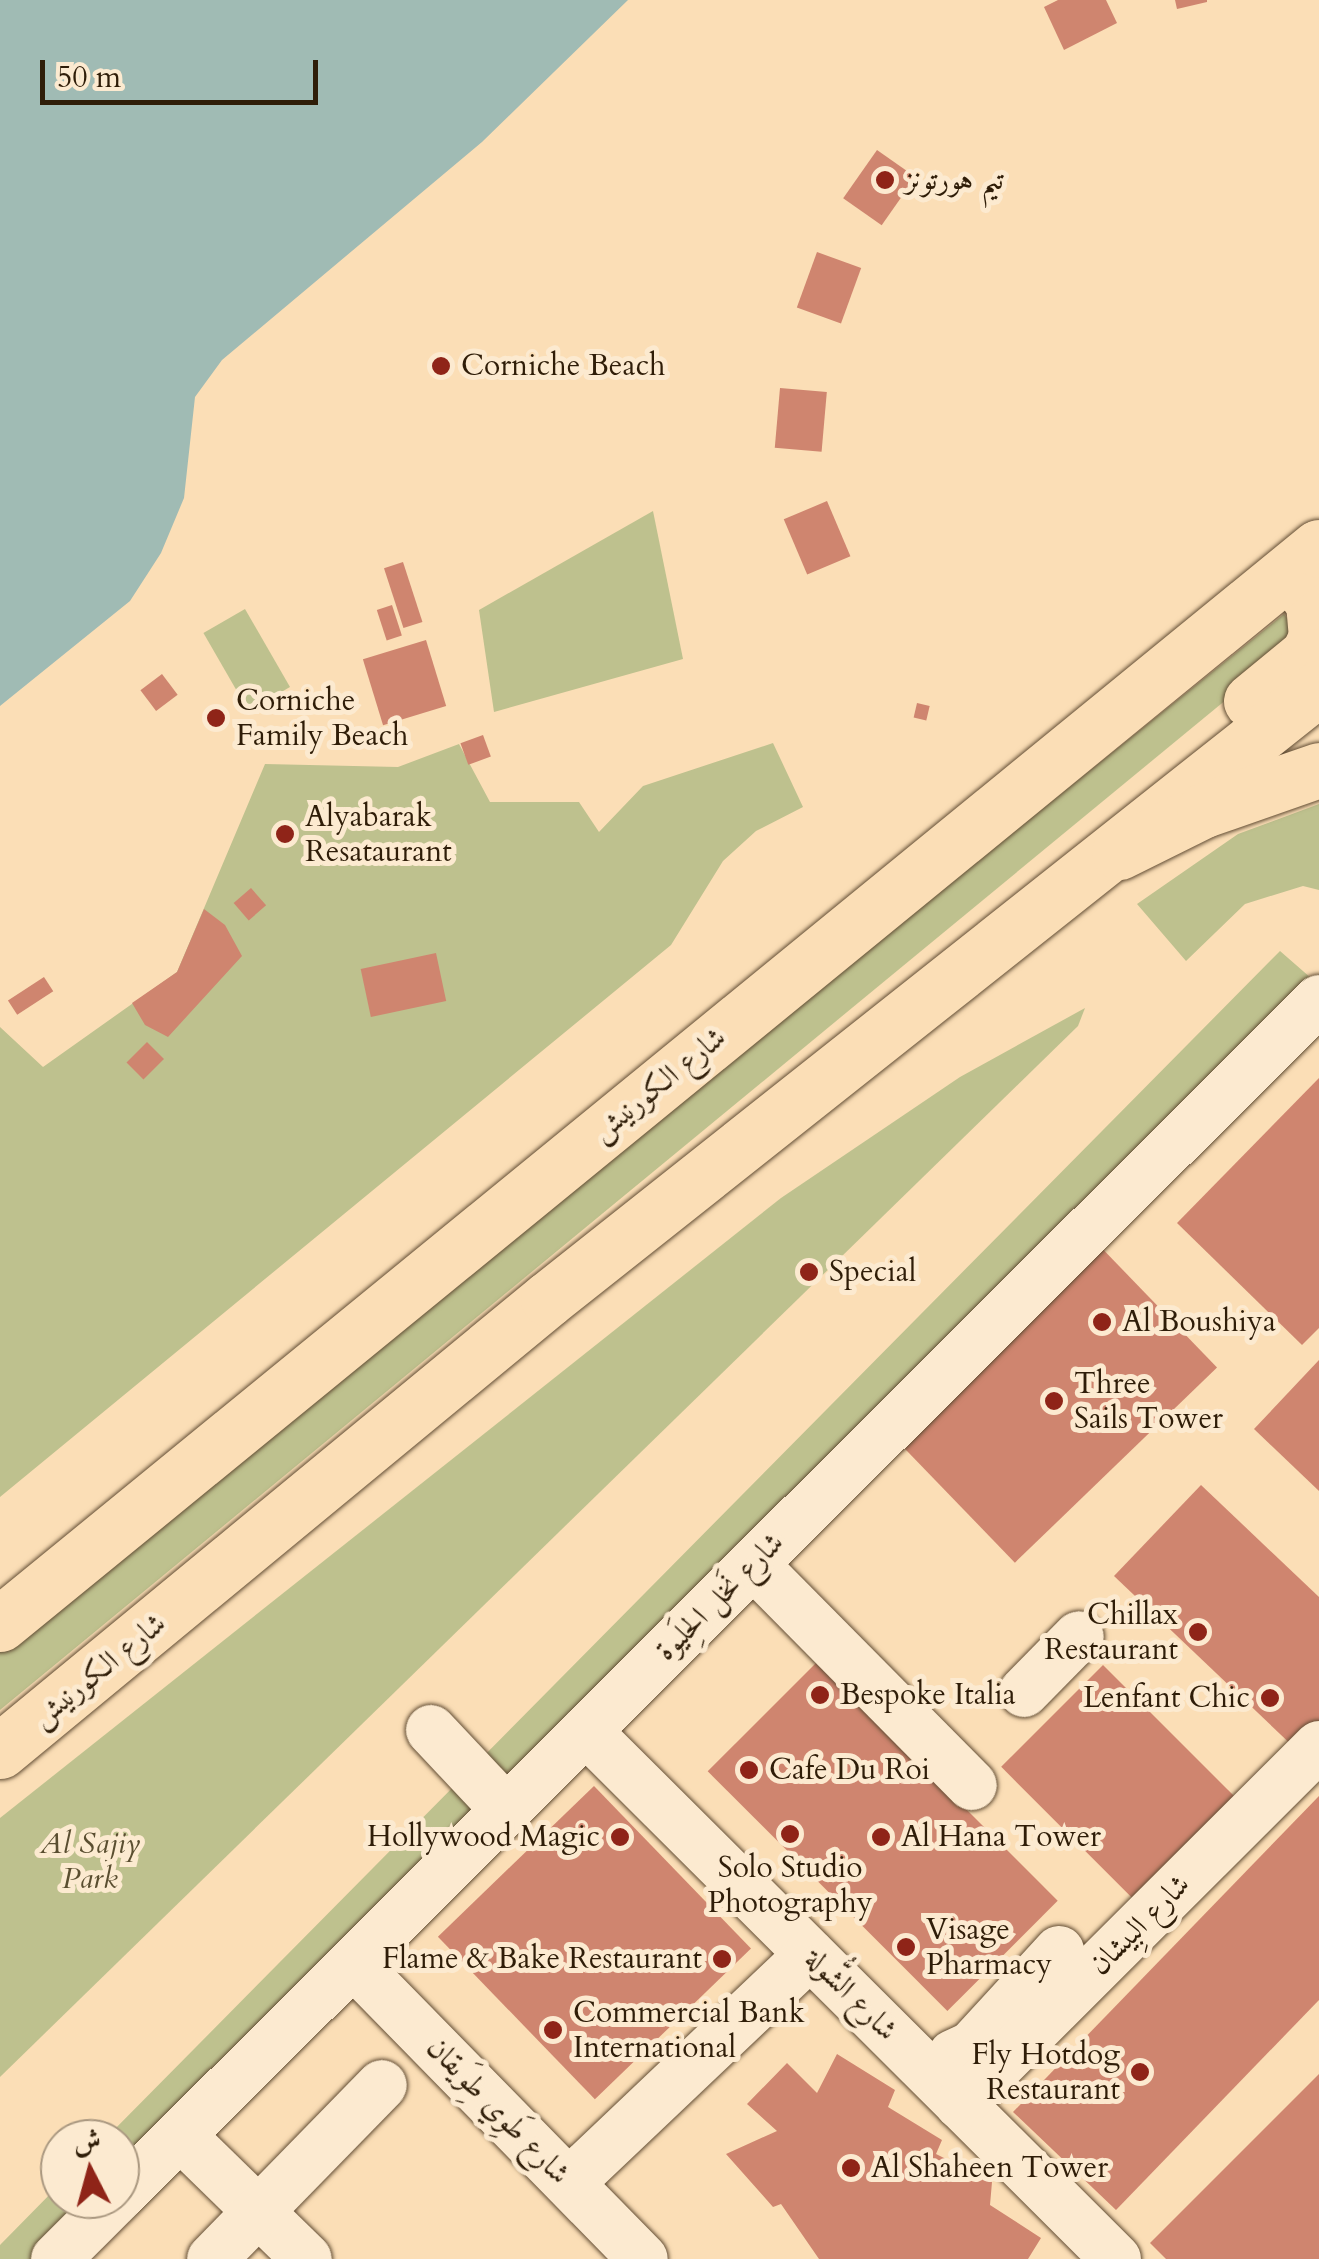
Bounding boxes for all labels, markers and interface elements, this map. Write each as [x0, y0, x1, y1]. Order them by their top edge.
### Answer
scale bar [45, 40, 322, 102]
text: 50 m [57, 57, 121, 98]
place label: تيم هورتونز [905, 162, 1004, 198]
marker: تيم هورتونز [874, 169, 896, 191]
place label: Corniche Beach [461, 348, 666, 384]
marker: Corniche Beach [430, 355, 452, 377]
place label: Corniche Family Beach [236, 683, 409, 754]
marker: Corniche Family Beach [205, 707, 227, 729]
place label: Alyabarak Resataurant [305, 799, 452, 870]
marker: Alyabarak Resataurant [274, 823, 296, 845]
street label: شارع الكورنيش [585, 1020, 733, 1150]
place label: Special [829, 1254, 916, 1290]
marker: Special [798, 1261, 820, 1283]
place label: Al Boushiya [1122, 1304, 1276, 1340]
marker: Al Boushiya [1091, 1311, 1113, 1333]
place label: Three Sails Tower [1074, 1366, 1223, 1436]
marker: Three Sails Tower [1043, 1390, 1065, 1412]
street label: شارع نَخل الحِلَيوة [648, 1525, 792, 1669]
place label: Chillax Restaurant [1044, 1597, 1178, 1668]
street label: شارع الكورنيش [25, 1606, 173, 1736]
marker: Chillax Restaurant [1187, 1621, 1209, 1643]
place label: Bespoke Italia [840, 1677, 1016, 1713]
place label: Lenfant Chic [1083, 1680, 1250, 1716]
marker: Bespoke Italia [809, 1684, 831, 1706]
marker: Lenfant Chic [1259, 1687, 1281, 1709]
place label: Cafe Du Roi [769, 1752, 930, 1788]
marker: Cafe Du Roi [738, 1759, 760, 1781]
place label: Hollywood Magic [367, 1819, 600, 1855]
place label: Al Hana Tower [901, 1819, 1101, 1855]
marker: Solo Studio Photography [779, 1823, 801, 1845]
park label: Al Sajiy Park [40, 1826, 140, 1896]
marker: Hollywood Magic [609, 1826, 631, 1848]
marker: Al Hana Tower [870, 1826, 892, 1848]
place label: Solo Studio Photography [707, 1850, 873, 1920]
street label: شارع البِيشان [1082, 1867, 1198, 1983]
place label: Visage Pharmacy [926, 1912, 1052, 1982]
marker: Visage Pharmacy [895, 1936, 917, 1958]
place label: Flame & Bake Restaurant [382, 1941, 702, 1977]
street label: شارع الشُّولة [797, 1941, 905, 2049]
marker: Flame & Bake Restaurant [711, 1948, 733, 1970]
place label: Commercial Bank International [573, 1995, 805, 2066]
marker: Commercial Bank International [542, 2019, 564, 2041]
street label: شارع طَوِي طِوَيقان [419, 2030, 577, 2192]
place label: Fly Hotdog Restaurant [972, 2037, 1120, 2108]
marker: Fly Hotdog Restaurant [1129, 2061, 1151, 2083]
north arrow [40, 2119, 140, 2219]
text: ش [71, 2121, 103, 2162]
place label: Al Shaheen Tower [871, 2150, 1108, 2186]
marker: Al Shaheen Tower [840, 2157, 862, 2179]

